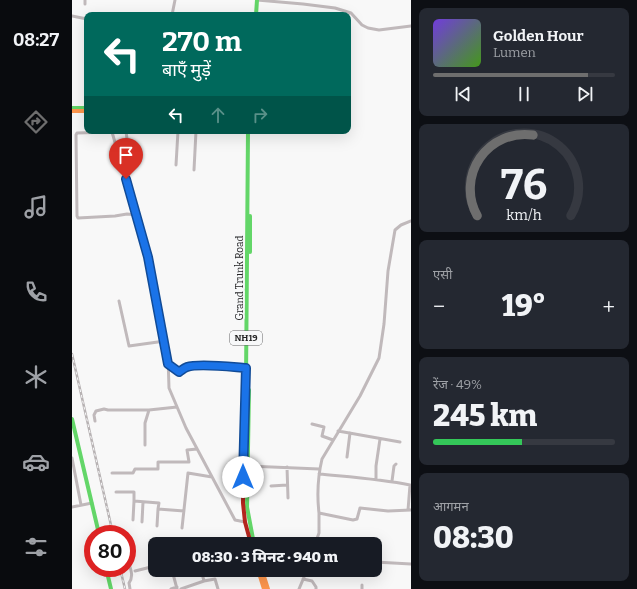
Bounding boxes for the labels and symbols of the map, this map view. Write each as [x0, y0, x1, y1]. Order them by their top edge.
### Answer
pin [109, 138, 143, 179]
street label: Grand Trunk Road [234, 235, 246, 320]
road number: NH19 [230, 331, 262, 345]
position arrow [222, 456, 264, 498]
speed limit sign: 80 [84, 525, 136, 577]

